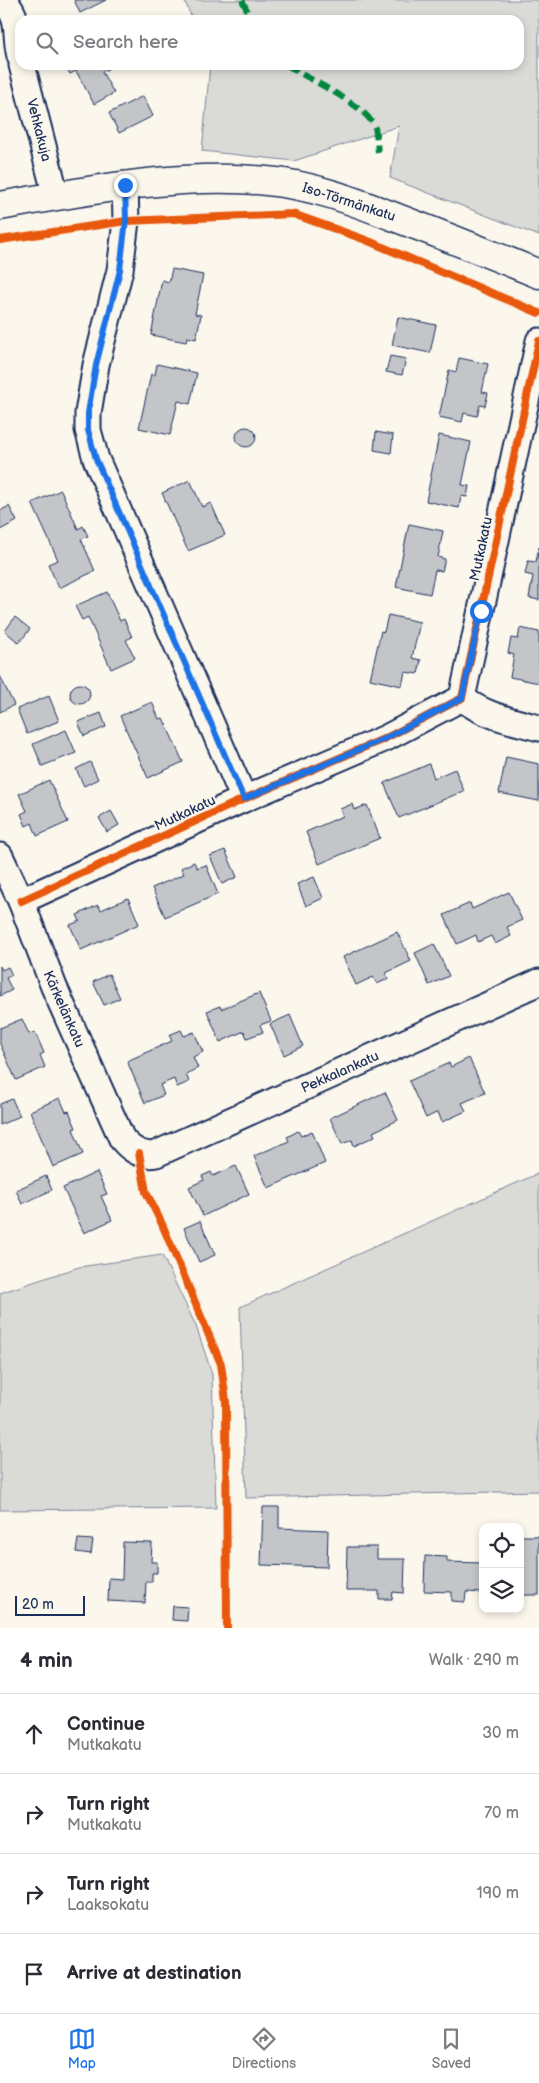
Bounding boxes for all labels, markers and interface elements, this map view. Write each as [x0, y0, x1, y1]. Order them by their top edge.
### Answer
search box [15, 15, 524, 70]
icon: search [33, 29, 61, 57]
text: Search here [73, 31, 178, 54]
street label: Vehkakuja [23, 97, 55, 163]
route end [114, 174, 137, 197]
street label: Iso-Törmänkatu [300, 179, 398, 225]
street label: Mutkakatu [466, 515, 496, 583]
route start [470, 600, 493, 623]
street label: Mutkakatu [152, 791, 218, 835]
street label: Kärkelänkatu [40, 968, 88, 1050]
street label: Pekkalankatu [298, 1047, 382, 1097]
map controls [479, 1523, 524, 1613]
button: locate [479, 1523, 524, 1568]
button: layers [479, 1568, 524, 1613]
scale bar [15, 1593, 85, 1616]
text: 20 m [22, 1596, 54, 1613]
text: 4 min [20, 1648, 73, 1673]
text: Walk · 290 m [429, 1651, 519, 1670]
text: Continue [67, 1713, 145, 1736]
icon: ahead [20, 1720, 48, 1748]
text: 30 m [482, 1724, 519, 1743]
text: Mutkakatu [67, 1736, 142, 1755]
text: Turn right [67, 1793, 150, 1816]
icon: right [20, 1800, 48, 1828]
text: 70 m [484, 1804, 519, 1823]
text: Mutkakatu [67, 1816, 142, 1835]
text: Turn right [67, 1873, 150, 1896]
icon: right [20, 1880, 48, 1908]
text: 190 m [477, 1884, 519, 1903]
text: Laaksokatu [67, 1896, 149, 1915]
icon: arrive [20, 1960, 48, 1988]
text: Arrive at destination [67, 1962, 242, 1985]
tab: Map [68, 2025, 96, 2072]
tab: Directions [232, 2025, 296, 2072]
tab: Saved [432, 2025, 471, 2072]

